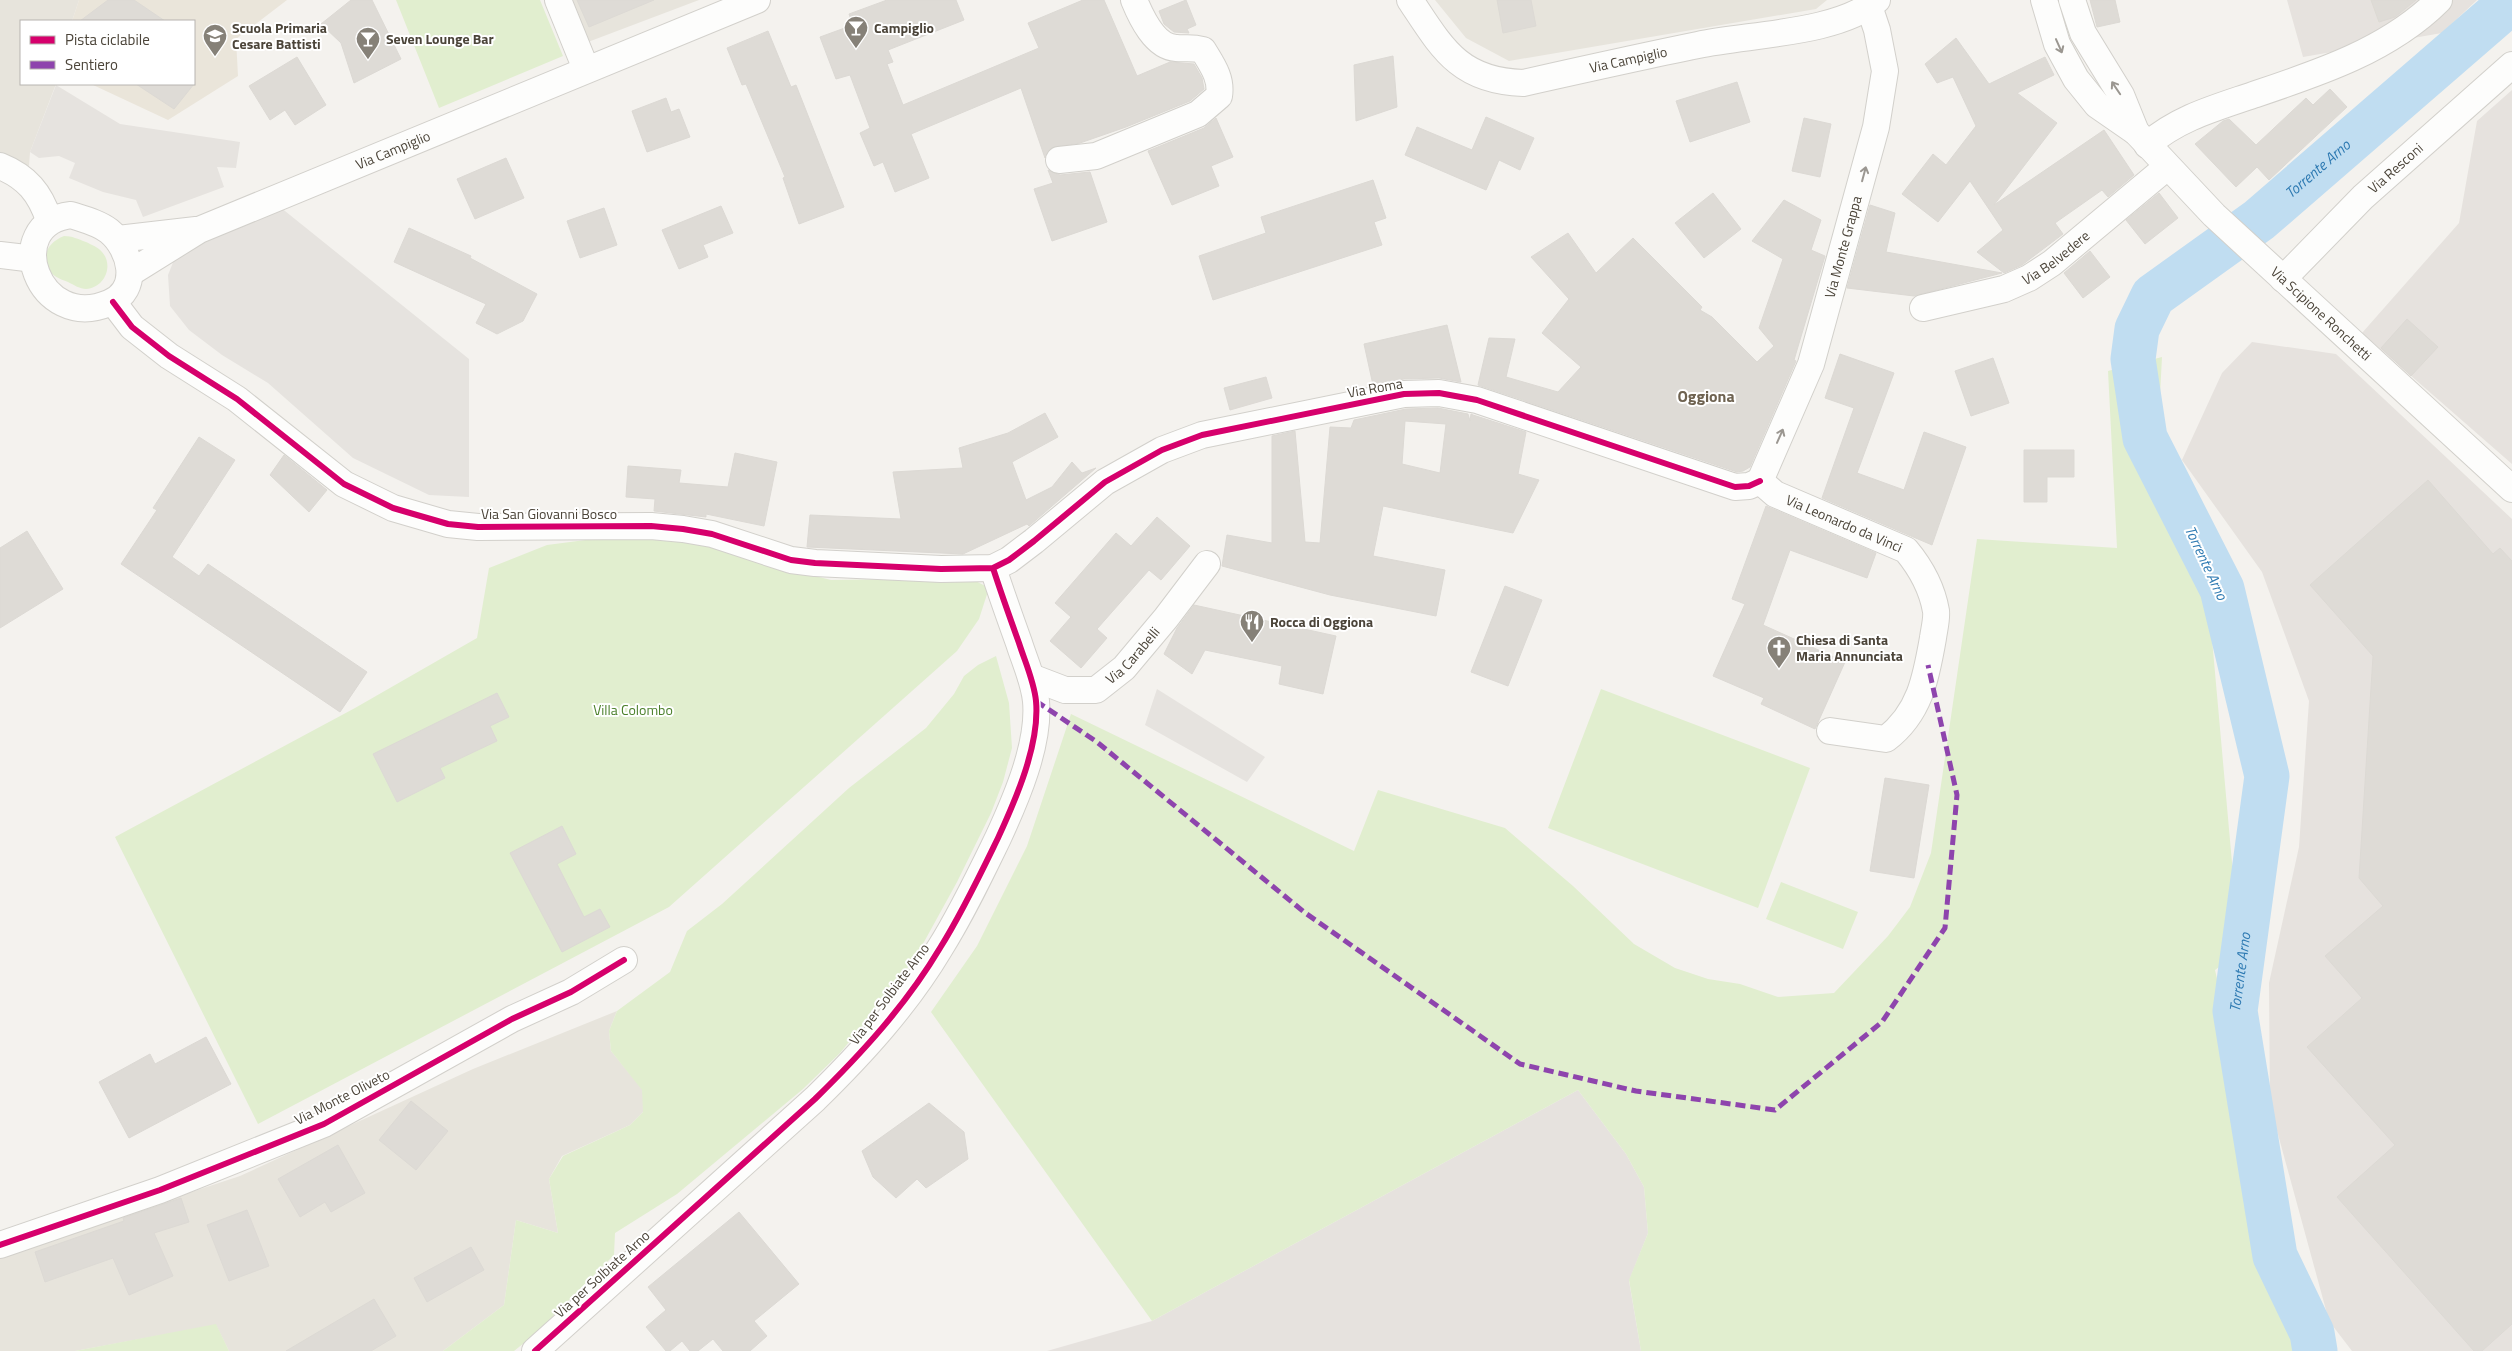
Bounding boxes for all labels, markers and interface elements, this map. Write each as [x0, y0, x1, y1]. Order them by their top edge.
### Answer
bar icon: Campiglio [843, 15, 869, 49]
place label: Scuola Primaria Cesare Battisti [232, 17, 327, 54]
place label: Campiglio [874, 17, 934, 38]
legend [20, 20, 195, 85]
school or university icon: Scuola Primaria Cesare Battisti [202, 23, 228, 57]
bar icon: Seven Lounge Bar [355, 26, 381, 60]
text: Pista ciclabile [65, 28, 150, 51]
place label: Seven Lounge Bar [386, 28, 494, 49]
one-way arrow [2055, 38, 2065, 53]
street label: Via Campiglio [1587, 41, 1669, 78]
text: Sentiero [65, 53, 118, 76]
one-way arrow [2111, 81, 2121, 95]
street label: Via Campiglio [352, 125, 433, 174]
water label: Torrente Arno [2280, 133, 2356, 204]
street label: Via Resconi [2363, 138, 2427, 198]
one-way arrow [1859, 167, 1869, 183]
street label: Via Monte Grappa [1819, 193, 1867, 300]
street label: Via Belvedere [2018, 225, 2094, 290]
street label: Via Scipione Ronchetti [2266, 261, 2377, 365]
street label: Via Roma [1346, 372, 1404, 403]
district label: Oggiona [1677, 384, 1735, 408]
one-way arrow [1775, 429, 1785, 444]
street label: Via Leonardo da Vinci [1783, 489, 1906, 557]
street label: Via San Giovanni Bosco [481, 503, 617, 524]
water label: Torrente Arno [2179, 522, 2234, 604]
restaurant icon: Rocca di Oggiona [1239, 609, 1265, 643]
place label: Rocca di Oggiona [1270, 611, 1373, 632]
street label: Via Carabelli [1101, 622, 1164, 689]
place label: Chiesa di Santa Maria Annunciata [1796, 629, 1903, 666]
church icon: Chiesa di Santa Maria Annunciata [1766, 635, 1792, 669]
park label: Villa Colombo [593, 699, 673, 720]
water label: Torrente Arno [2223, 930, 2257, 1013]
street label: Via per Solbiate Arno [843, 938, 934, 1049]
street label: Via Monte Oliveto [290, 1063, 393, 1130]
street label: Via per Solbiate Arno [549, 1225, 654, 1322]

